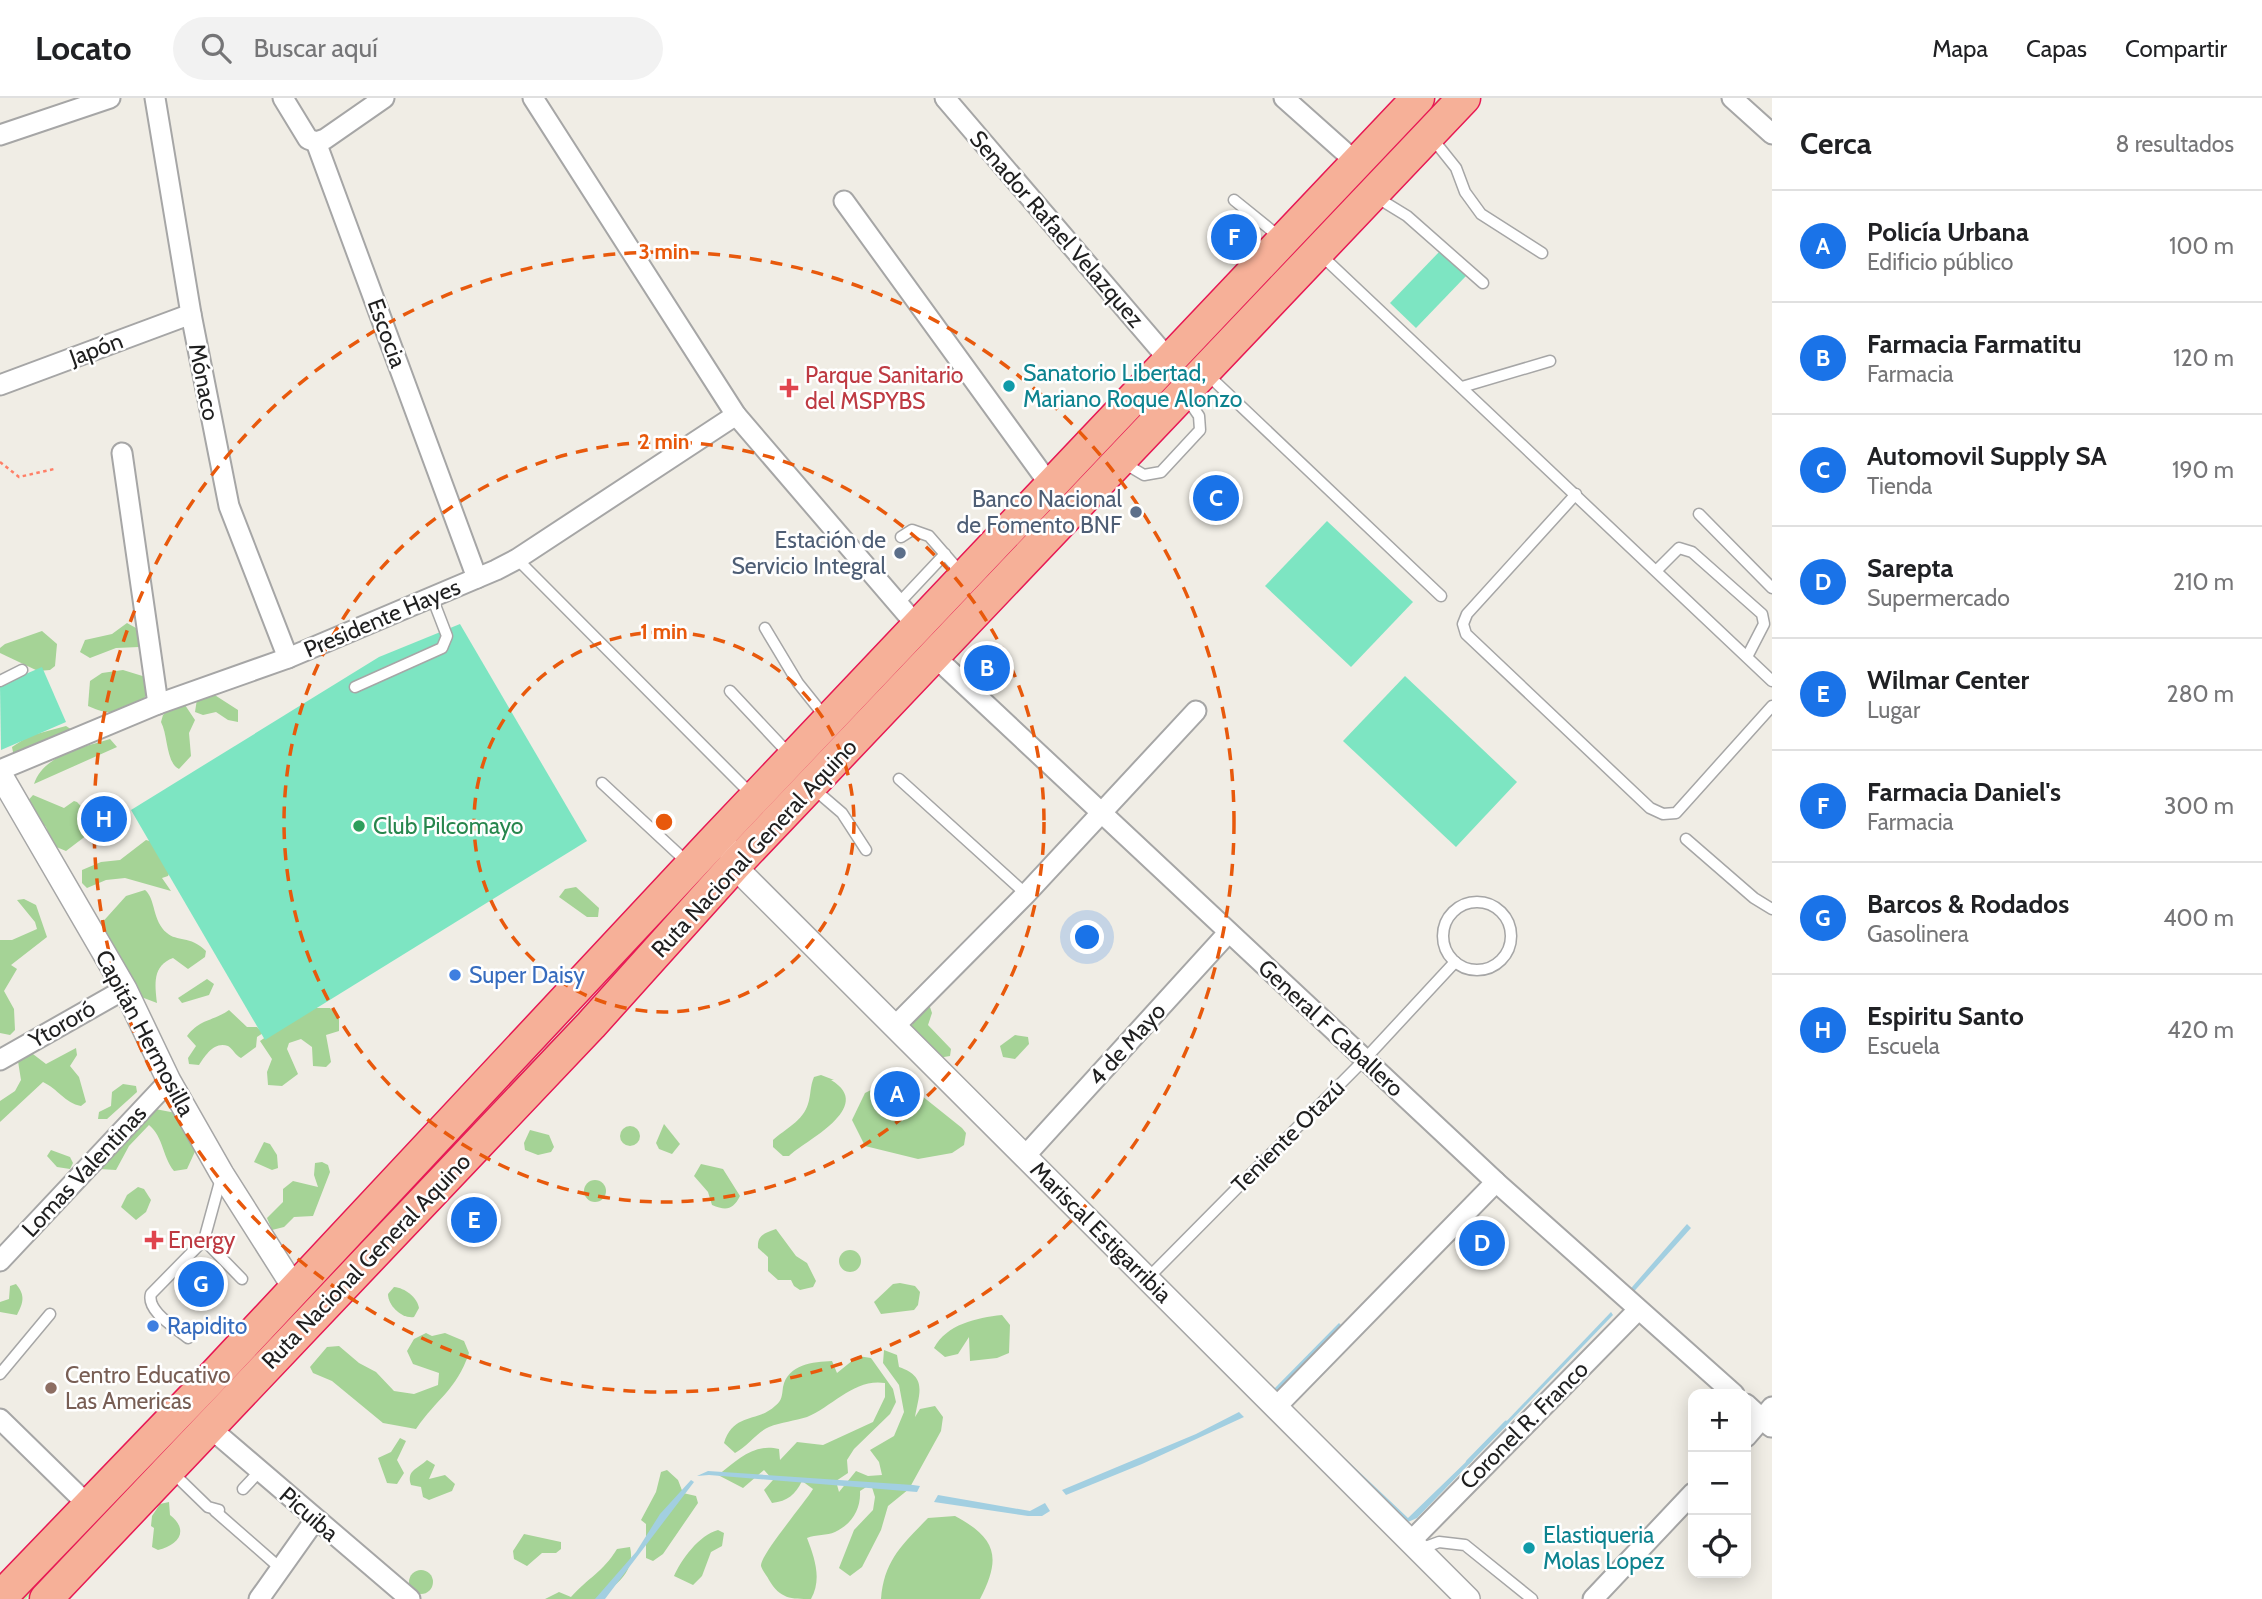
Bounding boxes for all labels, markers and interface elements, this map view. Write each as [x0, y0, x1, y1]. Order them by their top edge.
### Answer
search box [173, 17, 663, 80]
text: Locato [35, 28, 131, 68]
icon: search [197, 29, 235, 67]
text: Buscar aquí [253, 32, 378, 64]
text: Mapa [1932, 34, 1988, 63]
text: Capas [2026, 34, 2087, 63]
text: Compartir [2125, 34, 2227, 63]
street label: Senador Rafael Velazquez [964, 125, 1150, 333]
text: Cerca [1800, 125, 1872, 162]
text: 8 resultados [2116, 130, 2234, 158]
pin: F [1211, 211, 1257, 263]
text: Policía Urbana [1867, 216, 2029, 248]
text: A [1816, 232, 1830, 260]
text: 100 m [2169, 232, 2234, 260]
text: 3 min [639, 239, 689, 264]
text: Edificio público [1867, 248, 2014, 276]
street label: Escocia [362, 295, 412, 371]
street label: Japón [64, 326, 127, 372]
text: Farmacia Farmatitu [1867, 328, 2082, 360]
street label: Mónaco [183, 341, 225, 423]
text: B [1816, 344, 1830, 372]
text: 120 m [2173, 344, 2234, 372]
place label: Sanatorio Libertad, Mariano Roque Alonzo [1023, 359, 1242, 413]
text: Farmacia [1867, 360, 1954, 388]
place label: Parque Sanitario del MSPYBS [805, 361, 963, 415]
marker: Parque Sanitario del MSPYBS [779, 378, 799, 398]
marker: Sanatorio Libertad, Mariano Roque Alonzo [1001, 378, 1017, 394]
text: 2 min [639, 429, 689, 454]
text: Automovil Supply SA [1867, 440, 2107, 472]
text: C [1816, 456, 1830, 484]
text: 190 m [2172, 456, 2234, 484]
pin: C [1193, 472, 1239, 524]
text: Tienda [1867, 472, 1932, 500]
place label: Banco Nacional de Fomento BNF [957, 485, 1123, 539]
marker: Banco Nacional de Fomento BNF [1128, 504, 1144, 520]
place label: Estación de Servicio Integral [731, 526, 887, 580]
marker: Estación de Servicio Integral [892, 545, 908, 561]
text: Sarepta [1867, 552, 1953, 584]
text: D [1815, 568, 1831, 596]
text: 210 m [2173, 568, 2234, 596]
street label: Presidente Hayes [300, 572, 464, 664]
text: Supermercado [1867, 584, 2010, 612]
text: 1 min [640, 619, 688, 644]
pin: B [964, 642, 1010, 694]
text: Wilmar Center [1867, 664, 2029, 696]
text: E [1816, 680, 1830, 708]
text: 280 m [2167, 680, 2234, 708]
text: Lugar [1867, 696, 1920, 724]
street label: Ruta Nacional General Aquino [645, 733, 863, 963]
text: Farmacia Daniel's [1867, 776, 2061, 808]
text: F [1817, 792, 1829, 820]
text: 300 m [2164, 792, 2234, 820]
pin: H [81, 793, 127, 845]
text: Farmacia [1867, 808, 1954, 836]
centre of rings [652, 810, 676, 834]
place label: Club Pilcomayo [373, 812, 524, 840]
marker: Club Pilcomayo [351, 818, 367, 834]
text: Barcos & Rodados [1867, 888, 2069, 920]
text: G [1815, 904, 1831, 932]
text: 400 m [2163, 904, 2234, 932]
your location [1070, 920, 1104, 954]
text: Gasolinera [1867, 920, 1969, 948]
street label: Capitán Hermosilla [89, 945, 201, 1121]
street label: General F Caballero [1252, 953, 1410, 1103]
place label: Super Daisy [469, 961, 585, 989]
marker: Super Daisy [447, 967, 463, 983]
street label: Ytororó [23, 994, 100, 1055]
street label: 4 de Mayo [1083, 997, 1171, 1091]
text: Espiritu Santo [1867, 1000, 2024, 1032]
text: H [1815, 1016, 1831, 1044]
text: 420 m [2167, 1016, 2234, 1044]
text: Escuela [1867, 1032, 1940, 1060]
pin: A [874, 1068, 920, 1120]
street label: Teniente Otazú [1226, 1074, 1350, 1198]
street label: Lomas Valentinas [16, 1099, 152, 1243]
street label: Ruta Nacional General Aquino [256, 1147, 476, 1375]
street label: Mariscal Estigarribia [1024, 1155, 1178, 1309]
pin: E [451, 1194, 497, 1246]
pin: D [1459, 1217, 1505, 1269]
place label: Energy [168, 1226, 236, 1254]
marker: Energy [146, 1232, 162, 1248]
pin: G [178, 1258, 224, 1310]
place label: Rapidito [167, 1312, 247, 1340]
marker: Rapidito [145, 1318, 161, 1334]
street label: Coronel R. Franco [1454, 1355, 1594, 1495]
place label: Centro Educativo Las Americas [65, 1361, 231, 1415]
marker: Centro Educativo Las Americas [43, 1380, 59, 1396]
map controls [1688, 1389, 1751, 1578]
button: + [1688, 1389, 1751, 1452]
button: − [1688, 1452, 1751, 1515]
street label: Picuiba [274, 1481, 344, 1547]
button: locate [1688, 1515, 1751, 1578]
place label: Elastiqueria Molas Lopez [1543, 1521, 1665, 1575]
marker: Elastiqueria Molas Lopez [1521, 1540, 1537, 1556]

